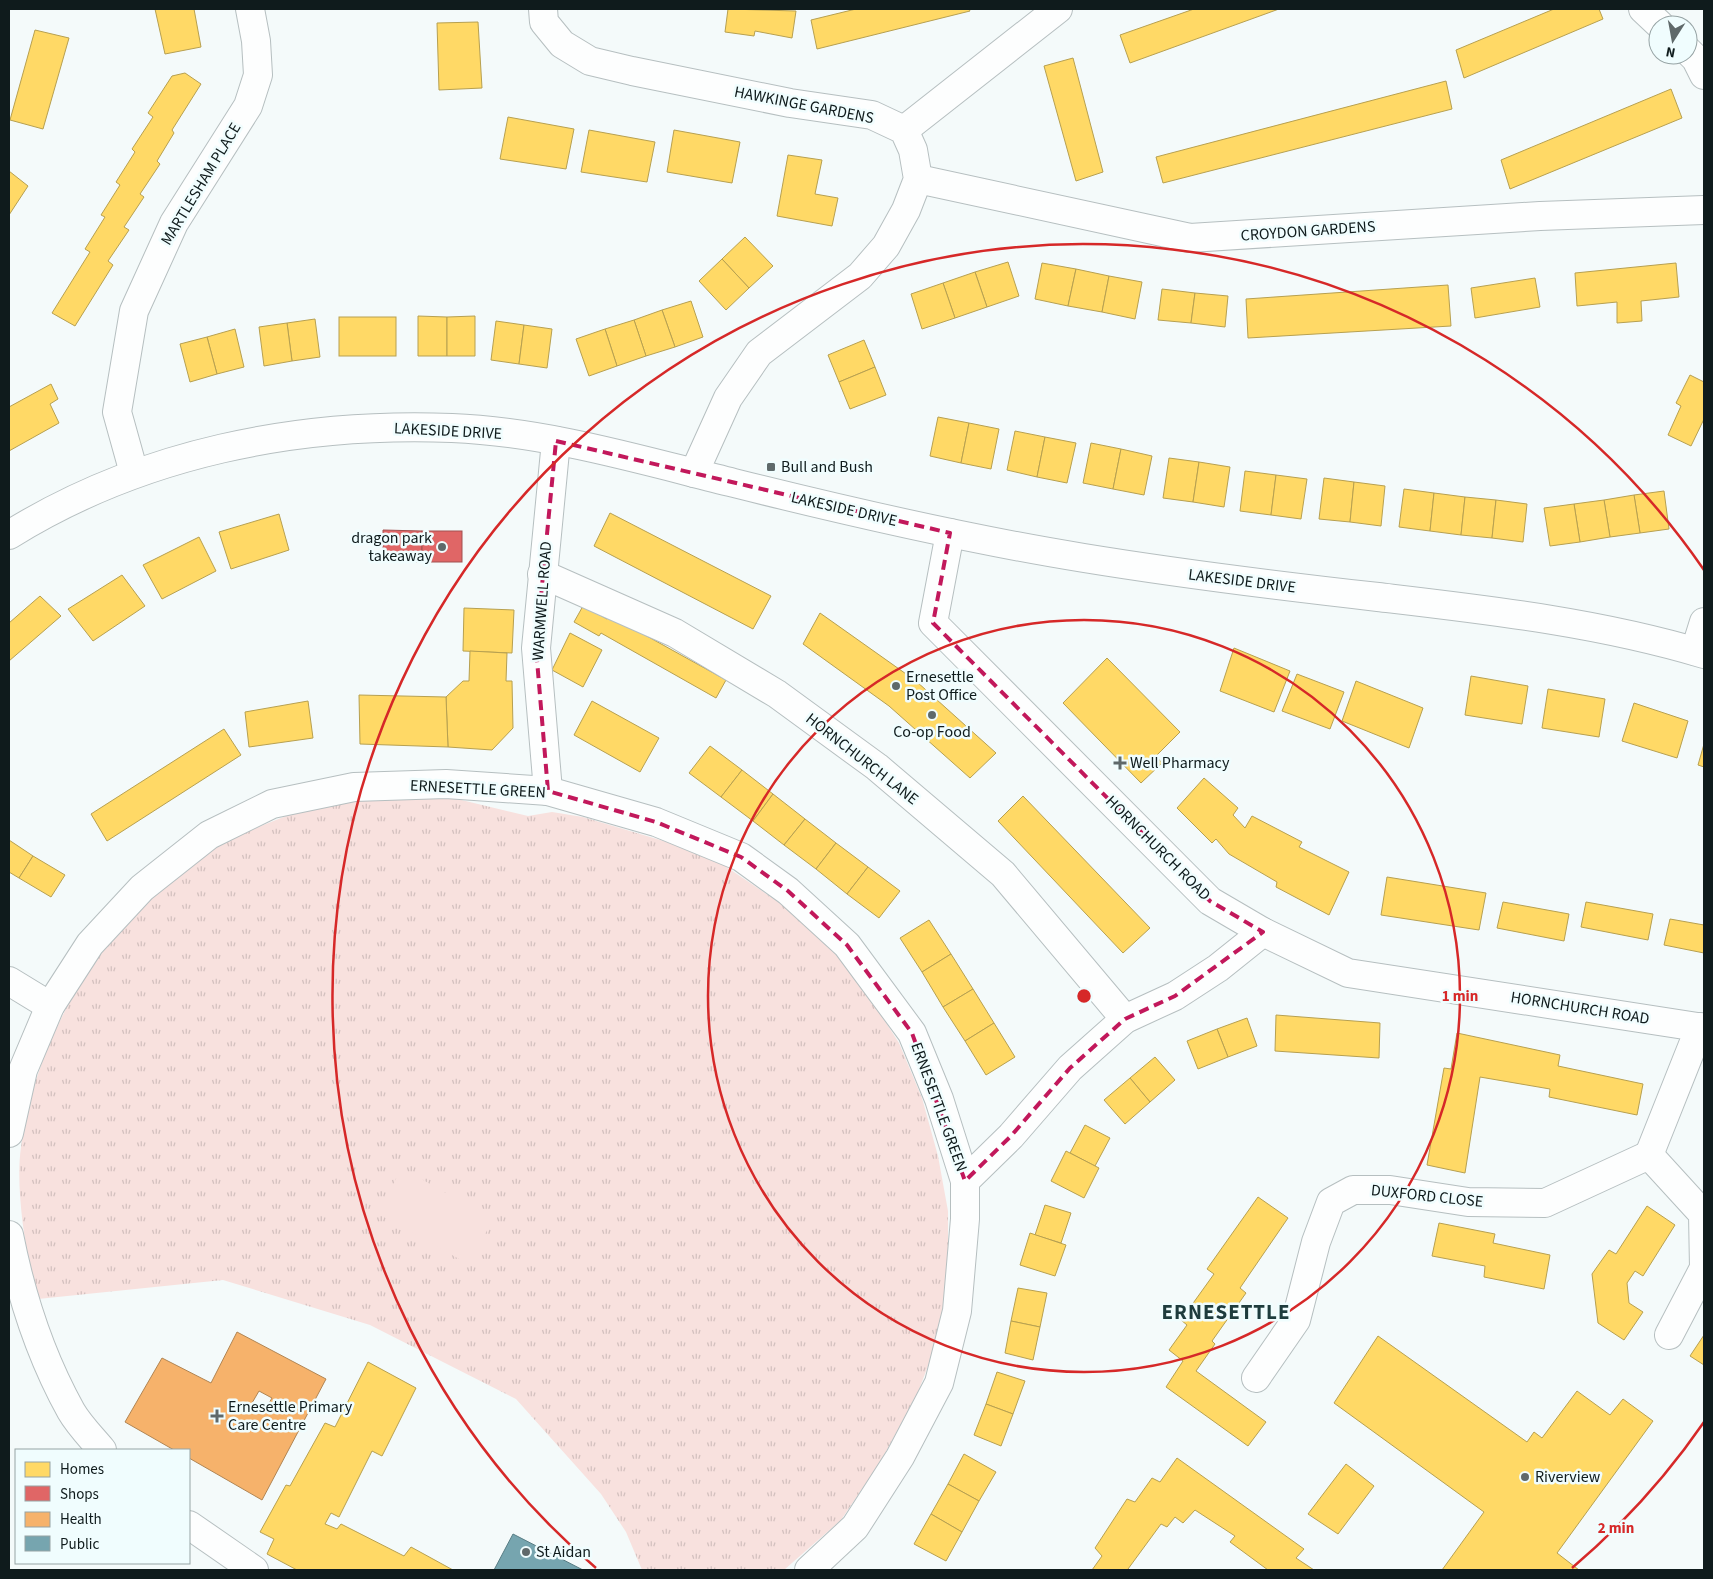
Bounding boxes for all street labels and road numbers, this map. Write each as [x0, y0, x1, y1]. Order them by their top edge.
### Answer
street label: HAWKINGE GARDENS [732, 81, 876, 129]
street label: MARTLESHAM PLACE [156, 119, 246, 249]
street label: CROYDON GARDENS [1240, 215, 1376, 247]
street label: LAKESIDE DRIVE [393, 417, 503, 445]
street label: LAKESIDE DRIVE [789, 486, 899, 532]
street label: WARMWELL ROAD [527, 540, 557, 662]
street label: LAKESIDE DRIVE [1187, 563, 1297, 599]
street label: HORNCHURCH LANE [801, 708, 923, 810]
street label: ERNESETTLE GREEN [409, 774, 547, 804]
street label: HORNCHURCH ROAD [1101, 791, 1216, 906]
street label: HORNCHURCH ROAD [1509, 986, 1651, 1030]
street label: ERNESETTLE GREEN [905, 1039, 973, 1175]
street label: DUXFORD CLOSE [1370, 1179, 1484, 1213]

